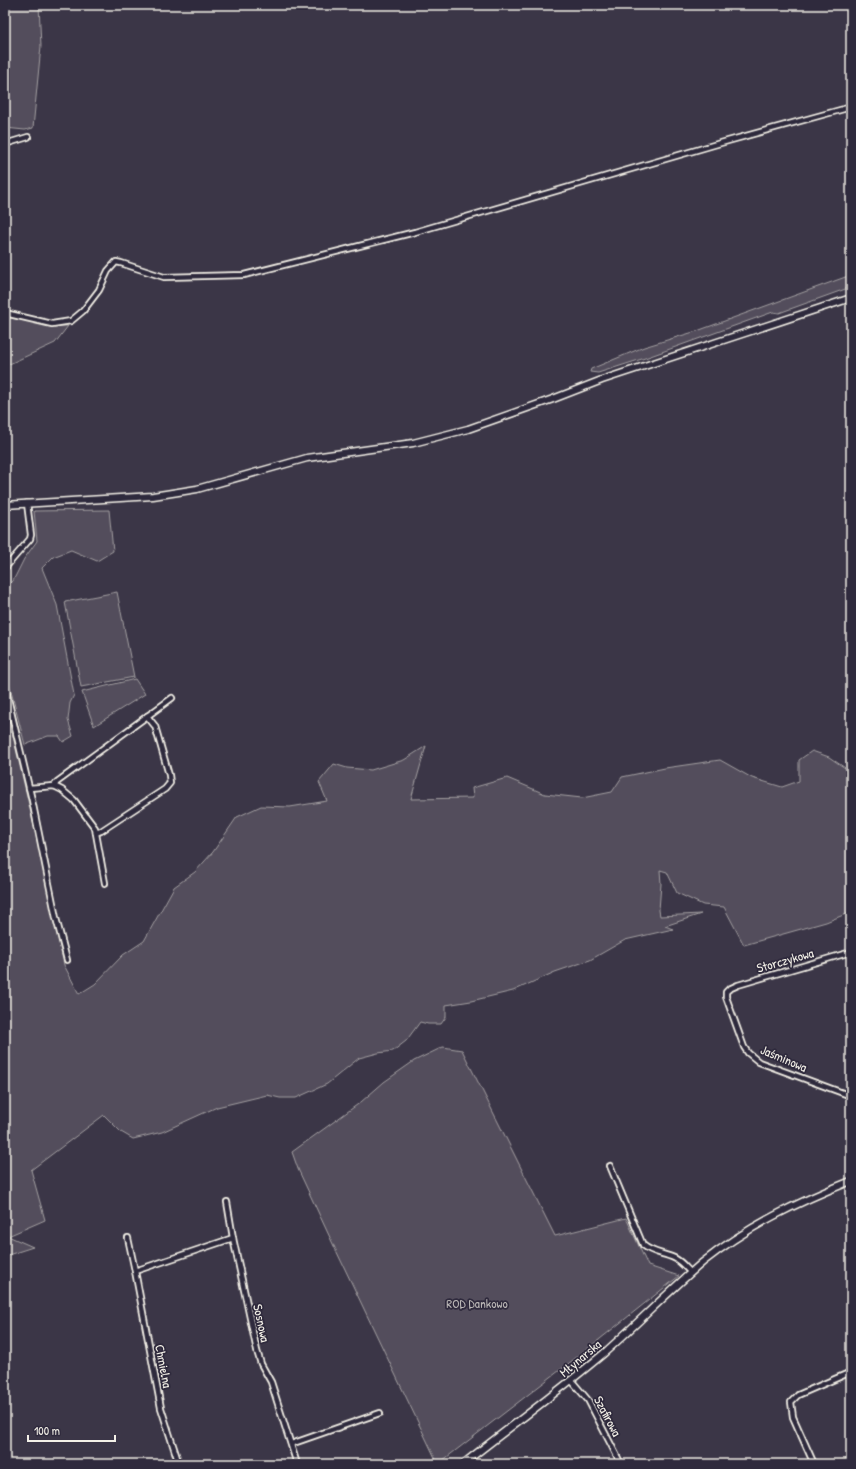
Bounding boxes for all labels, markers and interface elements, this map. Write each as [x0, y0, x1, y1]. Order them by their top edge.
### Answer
street label: Storczykowa [754, 943, 816, 977]
street label: Jaśminowa [758, 1040, 810, 1076]
park label: ROD Dankowo [446, 1294, 508, 1312]
street label: Sosnowa [249, 1302, 275, 1344]
street label: Młynarska [555, 1335, 605, 1381]
street label: Chmielna [151, 1343, 177, 1389]
street label: Szafirowa [590, 1393, 626, 1439]
scale bar [28, 1417, 115, 1443]
text: 100 m [34, 1422, 60, 1439]

